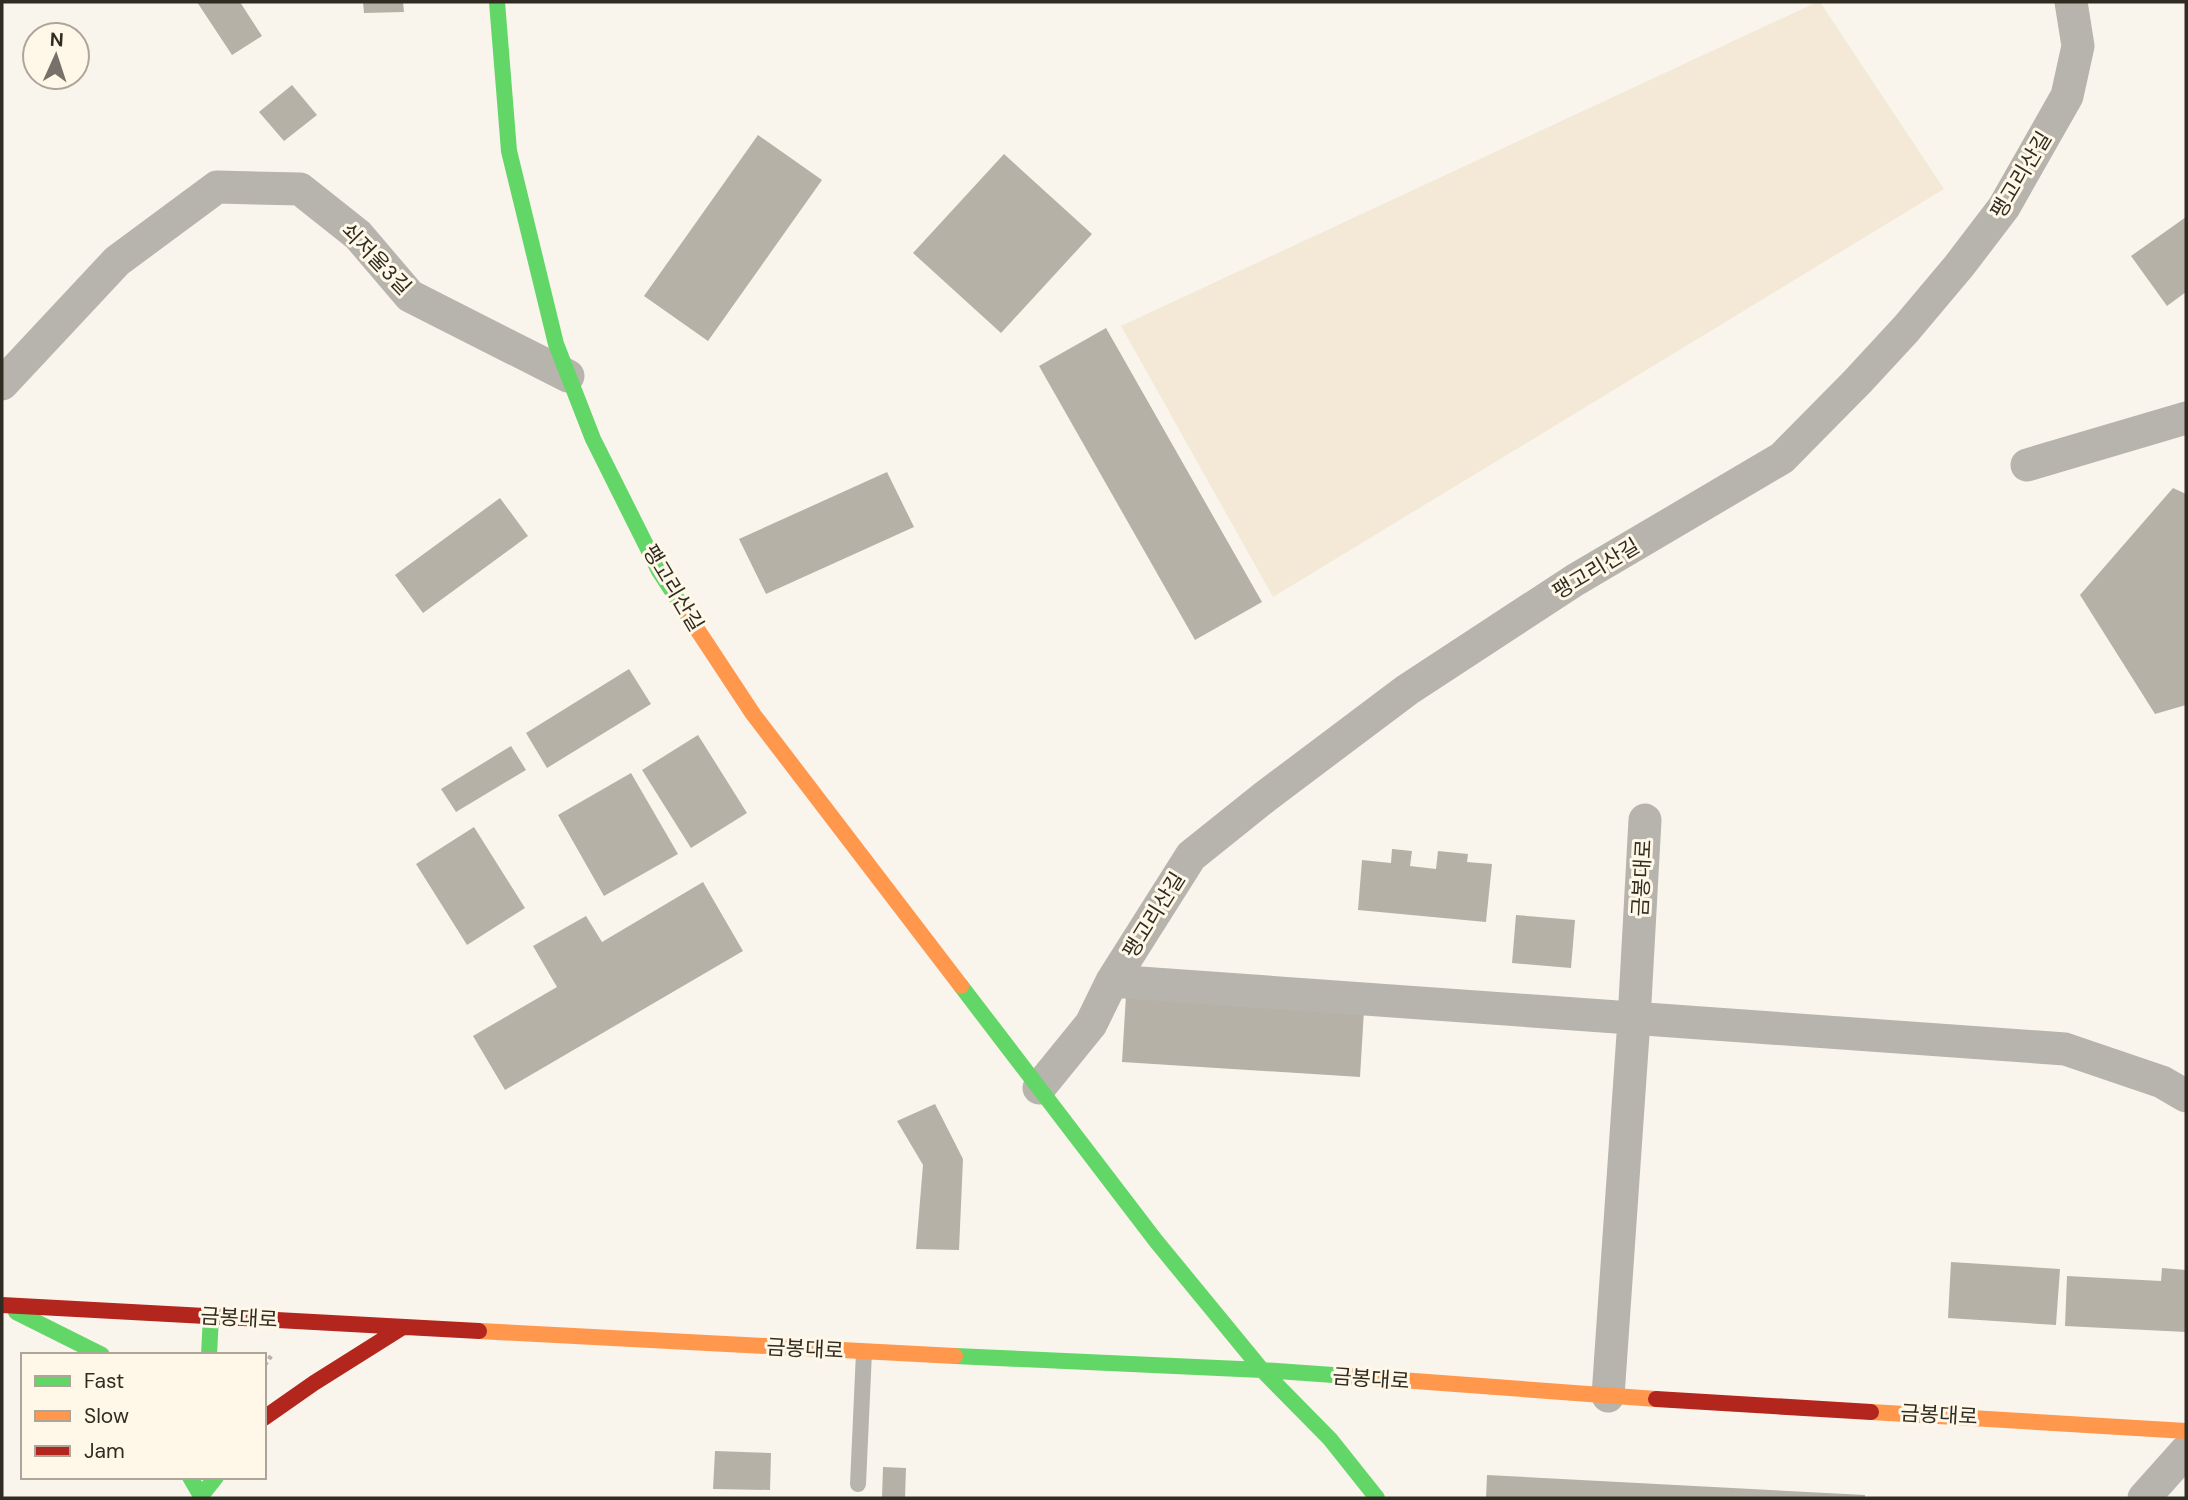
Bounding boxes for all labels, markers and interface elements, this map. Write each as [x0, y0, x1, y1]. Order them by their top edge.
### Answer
north arrow [21, 21, 91, 91]
text: N [49, 27, 64, 52]
street label: 팽고리산길 [1984, 126, 2058, 224]
street label: 쇠저울3길 [335, 217, 417, 301]
street label: 팽고리산길 [1547, 532, 1645, 606]
street label: 팽고리산길 [636, 539, 710, 637]
street label: 금봉대로 [1626, 839, 1658, 917]
street label: 팽고리산길 [1117, 867, 1191, 963]
street label: 금봉대로 [200, 1302, 278, 1334]
street label: 금봉대로 [766, 1333, 844, 1365]
legend [21, 1353, 266, 1479]
street label: 금봉대로 [1331, 1362, 1411, 1396]
text: Fast [84, 1367, 124, 1395]
street label: 금봉대로 [1900, 1399, 1978, 1431]
text: Slow [84, 1402, 129, 1430]
text: Jam [84, 1437, 125, 1465]

